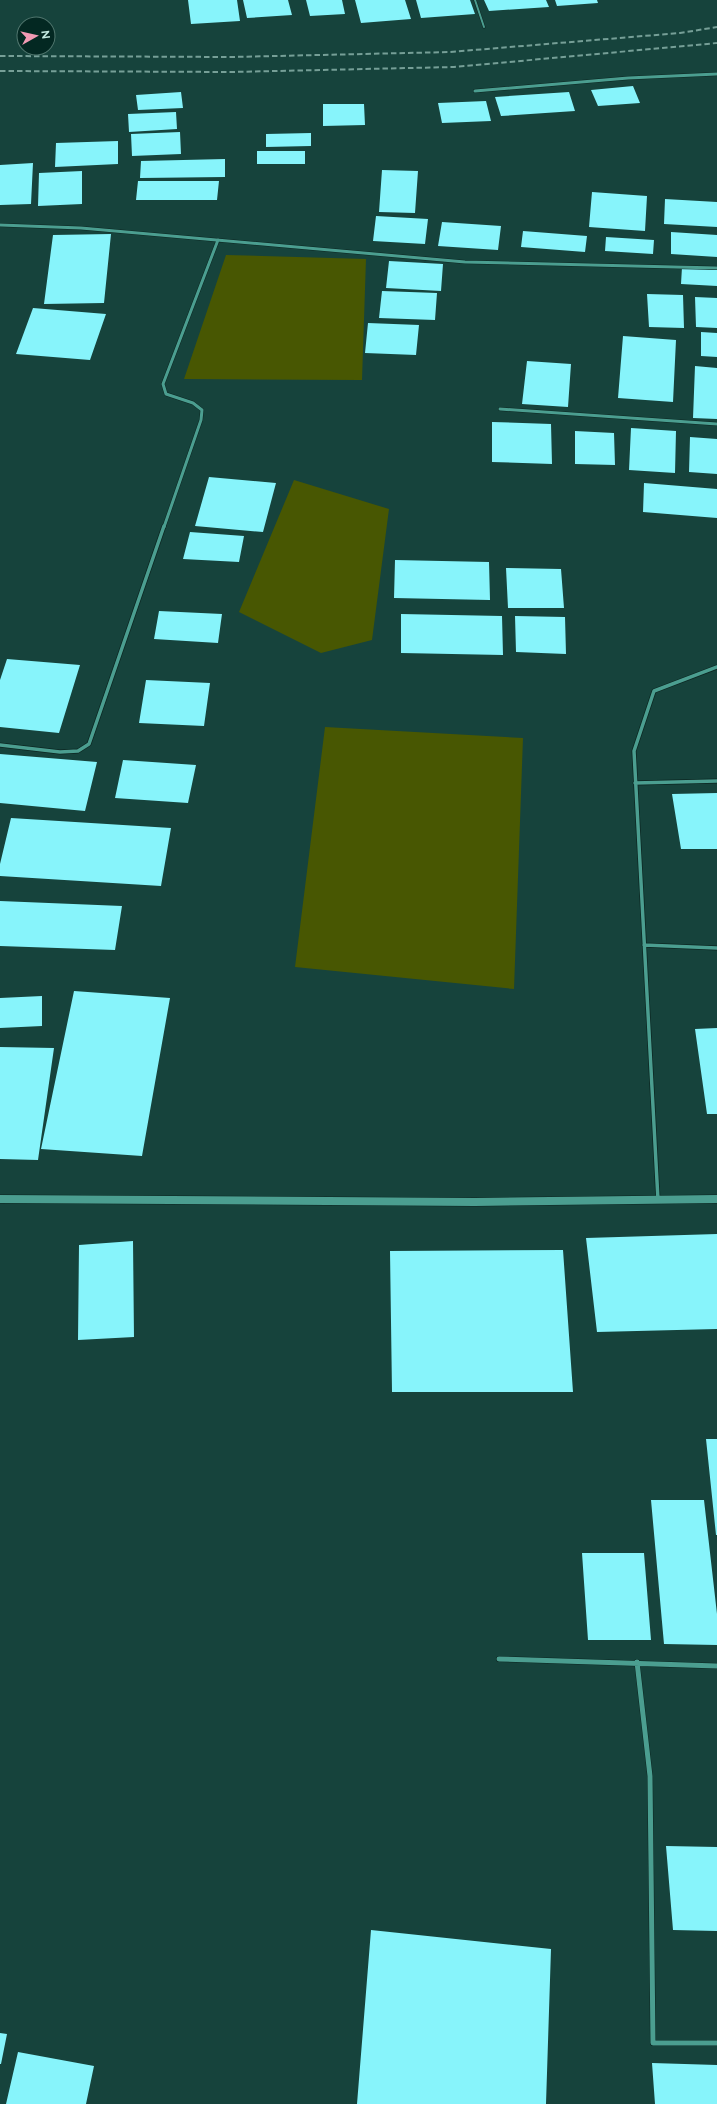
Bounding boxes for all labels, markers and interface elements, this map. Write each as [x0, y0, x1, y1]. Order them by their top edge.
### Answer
north arrow [16, 16, 56, 56]
text: N [38, 30, 52, 40]

